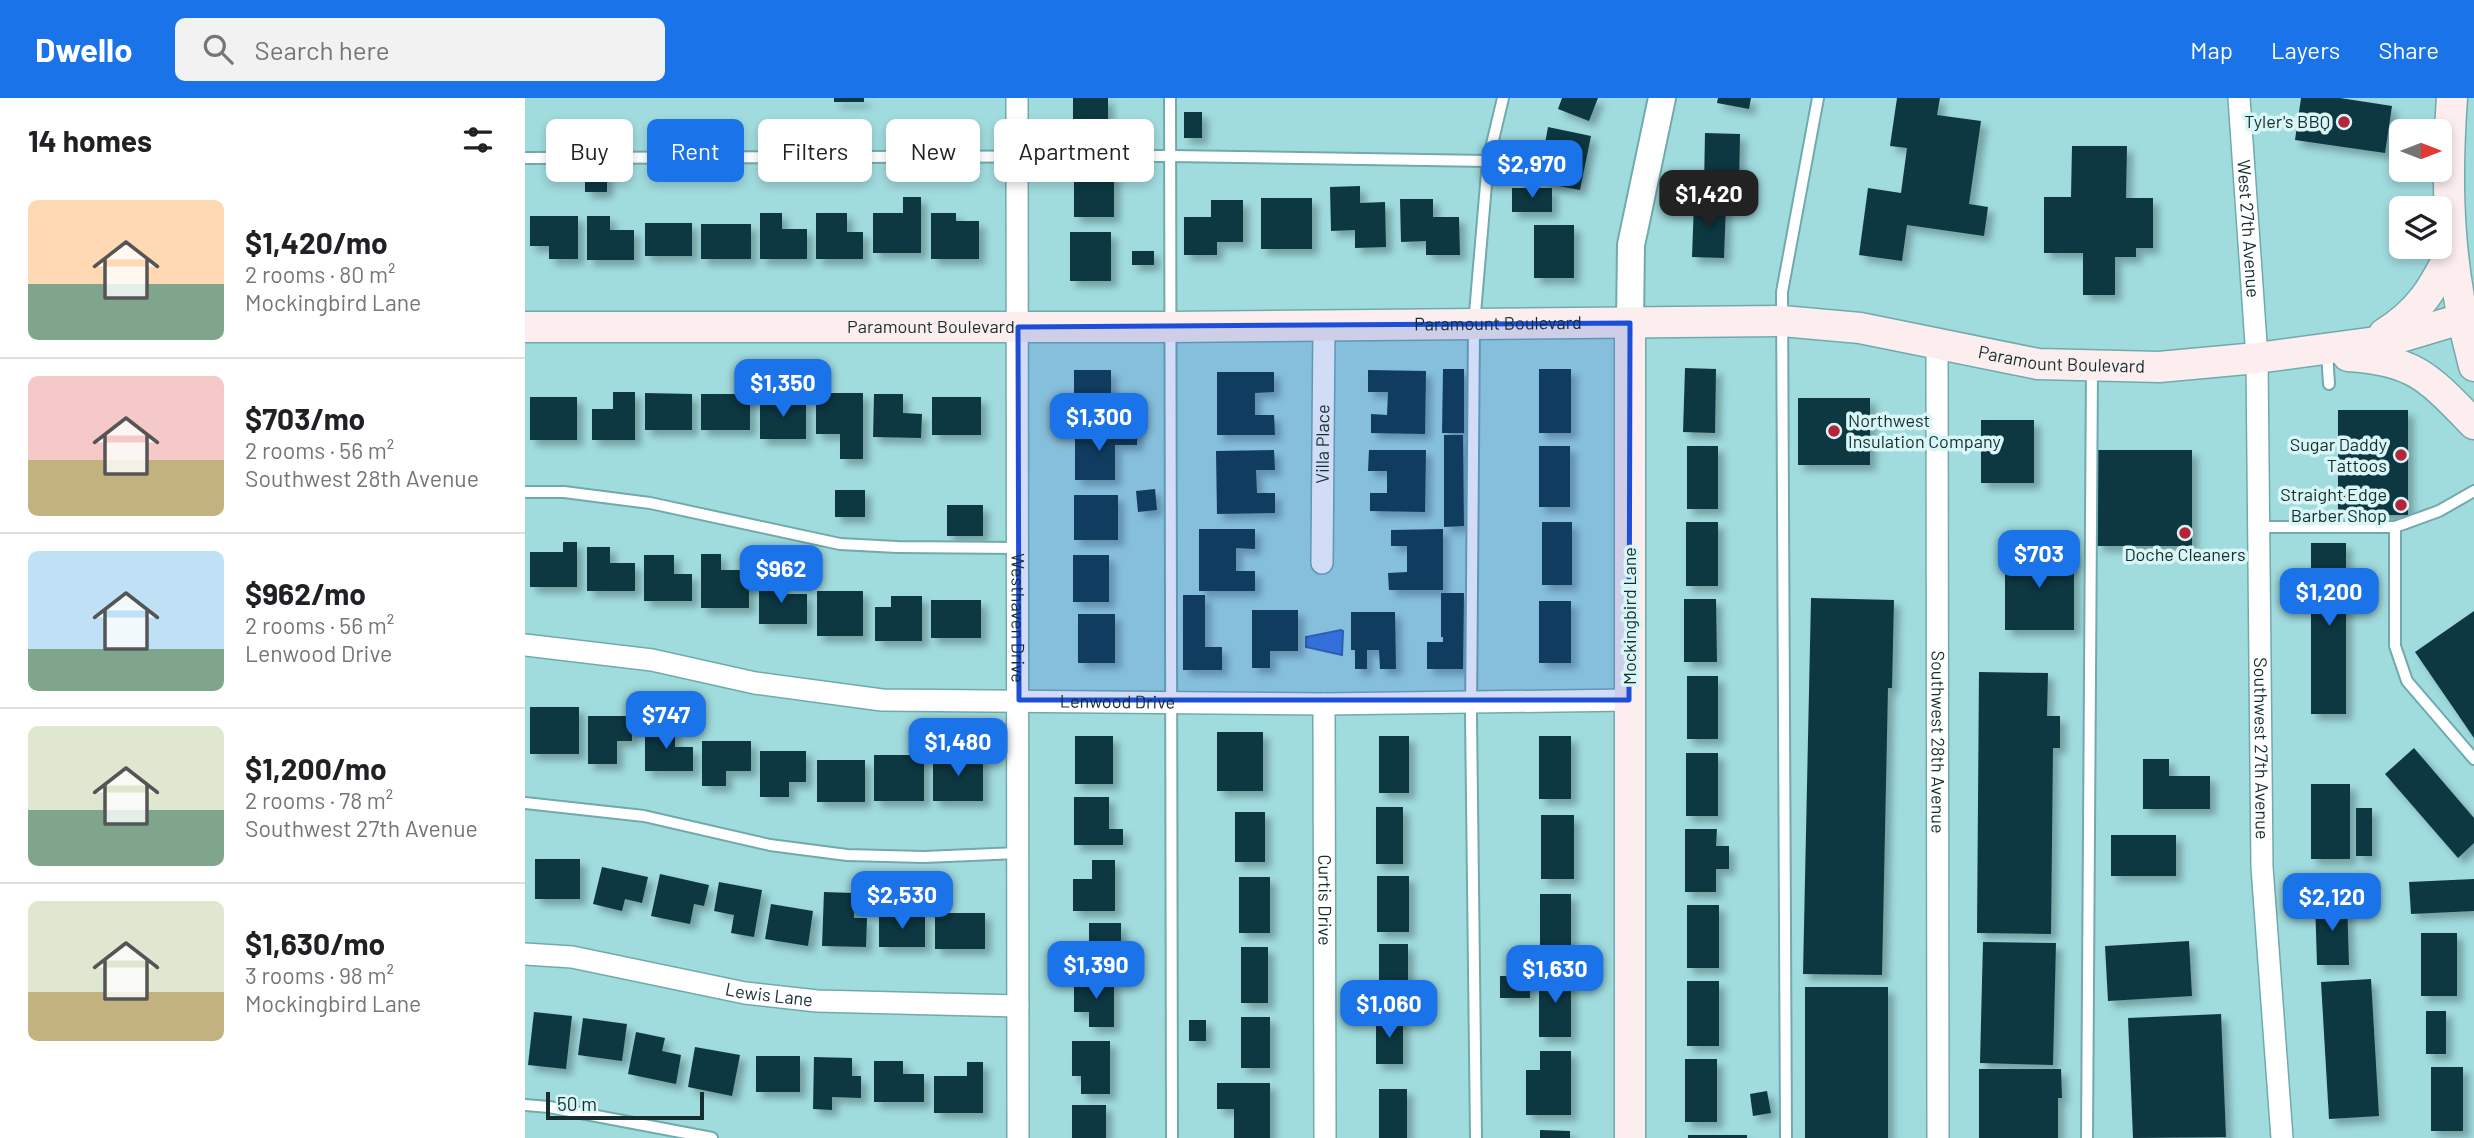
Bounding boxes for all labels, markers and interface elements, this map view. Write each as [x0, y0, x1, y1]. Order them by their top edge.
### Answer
search box [175, 18, 665, 81]
text: Dwello [35, 29, 133, 69]
icon: search [199, 30, 237, 68]
text: Search here [255, 34, 390, 65]
text: Map [2190, 35, 2233, 64]
text: Layers [2271, 35, 2340, 64]
text: Share [2378, 35, 2439, 64]
place label: Tyler's BBQ [2244, 110, 2330, 132]
marker: Tyler's BBQ [2336, 114, 2352, 130]
chip: Buy [546, 119, 633, 182]
chip: Rent [647, 119, 744, 182]
chip: Filters [758, 119, 872, 182]
chip: New [886, 119, 980, 182]
chip: Apartment [994, 119, 1154, 182]
north arrow [2389, 119, 2452, 182]
map controls [2389, 119, 2452, 259]
icon: filters [459, 121, 497, 159]
text: 14 homes [28, 122, 152, 158]
pin: $2,970 [1475, 140, 1589, 200]
text: $2,970 [1498, 149, 1566, 177]
street label: West 27th Avenue [2233, 159, 2265, 298]
pin: $1,420 [1652, 170, 1766, 230]
text: $1,420 [1675, 179, 1743, 207]
button: layers [2389, 196, 2452, 259]
text: $1,420/mo [245, 224, 388, 260]
icon: home [84, 228, 168, 312]
text: 2 rooms · 80 m² [245, 260, 395, 288]
text: Mockingbird Lane [245, 288, 421, 316]
street label: Paramount Boulevard [1414, 311, 1582, 335]
street label: Paramount Boulevard [847, 315, 1015, 337]
street label: Paramount Boulevard [1976, 340, 2145, 377]
pin: $1,350 [726, 360, 840, 419]
text: $1,350 [750, 368, 816, 396]
pin: $1,300 [1042, 394, 1156, 453]
text: $703/mo [245, 400, 365, 436]
text: $1,300 [1066, 402, 1132, 430]
icon: home [84, 404, 168, 488]
street label: Villa Place [1311, 404, 1333, 484]
place label: Northwest Insulation Company [1848, 409, 2001, 452]
marker: Northwest Insulation Company [1826, 423, 1842, 439]
place label: Sugar Daddy Tattoos [2290, 433, 2387, 476]
text: 2 rooms · 56 m² [245, 436, 394, 464]
marker: Sugar Daddy Tattoos [2393, 447, 2409, 463]
text: Southwest 28th Avenue [245, 464, 479, 492]
place label: Straight Edge Barber Shop [2280, 483, 2387, 526]
marker: Straight Edge Barber Shop [2393, 497, 2409, 513]
marker: Doche Cleaners [2177, 525, 2193, 541]
pin: $703 [1998, 531, 2080, 590]
text: $703 [2014, 539, 2064, 567]
place label: Doche Cleaners [2124, 543, 2246, 565]
pin: $962 [740, 546, 822, 605]
street label: Mockingbird Lane [1618, 547, 1640, 685]
street label: Westhaven Drive [1007, 553, 1030, 683]
text: $962 [756, 554, 806, 582]
pin: $1,200 [2272, 568, 2386, 628]
text: $962/mo [245, 575, 366, 611]
text: $1,200 [2296, 577, 2362, 605]
icon: home [84, 579, 168, 663]
text: 2 rooms · 56 m² [245, 611, 394, 639]
text: Lenwood Drive [245, 639, 392, 667]
street label: Southwest 28th Avenue [1927, 650, 1950, 834]
street label: Southwest 27th Avenue [2250, 657, 2274, 840]
street label: Lenwood Drive [1060, 690, 1175, 713]
pin: $747 [625, 692, 707, 751]
text: $747 [642, 700, 690, 728]
pin: $1,480 [901, 718, 1015, 778]
text: $1,480 [925, 727, 991, 755]
text: $1,200/mo [245, 750, 387, 786]
icon: home [84, 754, 168, 838]
text: 2 rooms · 78 m² [245, 786, 393, 814]
text: Southwest 27th Avenue [245, 814, 478, 842]
street label: Curtis Drive [1314, 854, 1337, 946]
pin: $2,530 [845, 872, 959, 931]
pin: $2,120 [2275, 874, 2389, 933]
text: $2,530 [867, 880, 937, 908]
text: $2,120 [2299, 882, 2365, 910]
text: $1,630/mo [245, 925, 385, 961]
icon: home [84, 929, 168, 1013]
pin: $1,390 [1039, 942, 1153, 1001]
pin: $1,630 [1498, 946, 1612, 1005]
text: $1,390 [1063, 950, 1129, 978]
text: $1,630 [1522, 954, 1588, 982]
text: 3 rooms · 98 m² [245, 961, 394, 989]
street label: Lewis Lane [724, 977, 814, 1010]
pin: $1,060 [1332, 981, 1446, 1040]
text: Mockingbird Lane [245, 989, 421, 1017]
text: $1,060 [1356, 989, 1422, 1017]
scale bar [546, 1089, 703, 1121]
text: 50 m [557, 1092, 597, 1115]

